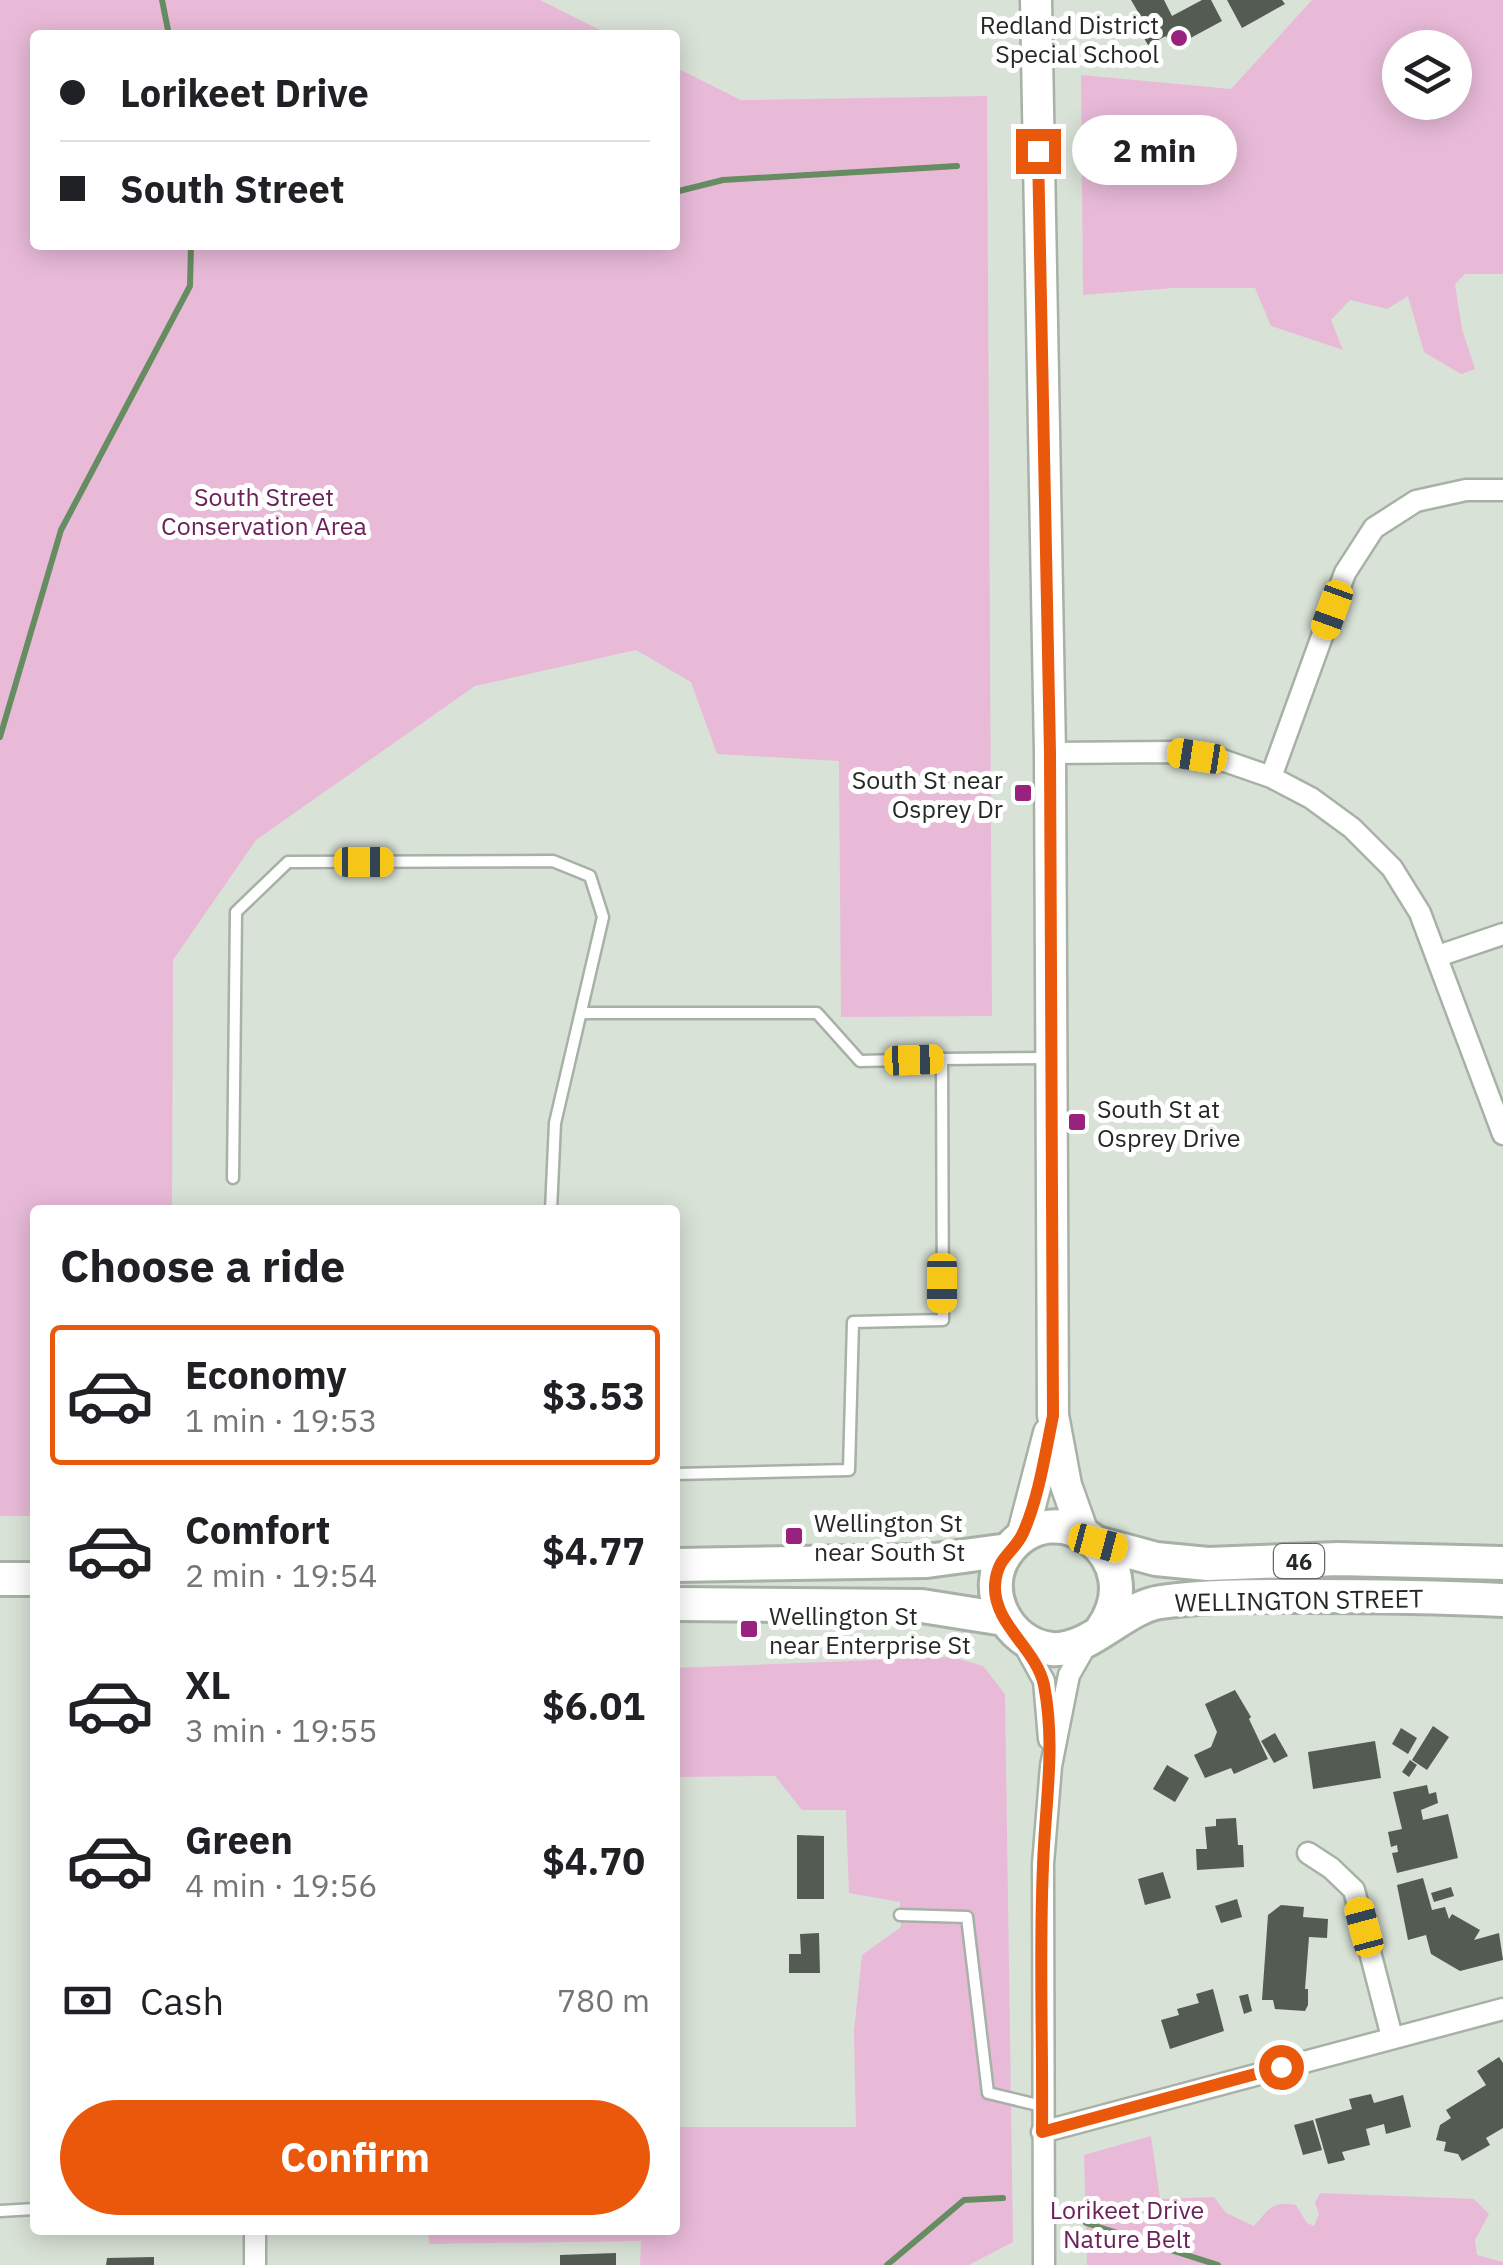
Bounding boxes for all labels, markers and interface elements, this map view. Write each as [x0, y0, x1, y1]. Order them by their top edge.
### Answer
place label: Redland District Special School [980, 8, 1159, 70]
marker: Redland District Special School [1168, 27, 1190, 49]
map controls [1382, 30, 1472, 120]
button: layers [1382, 30, 1472, 120]
text: Lorikeet Drive [120, 68, 369, 117]
callout: 2 min [1073, 116, 1238, 186]
route end [1016, 129, 1061, 174]
text: 2 min [1113, 129, 1196, 171]
text: South Street [120, 164, 344, 213]
park label: South Street Conservation Area [161, 480, 367, 542]
car [1308, 577, 1356, 643]
car [1165, 736, 1229, 776]
place label: South St near Osprey Dr [852, 763, 1003, 825]
marker: South St near Osprey Dr [1012, 782, 1034, 804]
car [334, 847, 394, 877]
car [883, 1044, 945, 1076]
place label: South St at Osprey Drive [1097, 1092, 1240, 1154]
marker: South St at Osprey Drive [1066, 1111, 1088, 1133]
text: Choose a ride [60, 1236, 345, 1294]
car [927, 1253, 957, 1313]
icon: car [65, 1350, 155, 1440]
text: Economy [185, 1350, 347, 1399]
text: $3.53 [542, 1371, 645, 1420]
text: 1 min · 19:53 [185, 1399, 378, 1441]
icon: car [65, 1505, 155, 1595]
text: Comfort [185, 1505, 330, 1554]
place label: Wellington St near South St [814, 1506, 965, 1568]
car [1065, 1521, 1131, 1565]
marker: Wellington St near South St [783, 1525, 805, 1547]
text: $4.77 [542, 1526, 645, 1575]
road number: 46 [1274, 1544, 1324, 1578]
text: 2 min · 19:54 [185, 1554, 378, 1596]
street label: WELLINGTON STREET [1174, 1581, 1424, 1619]
place label: Wellington St near Enterprise St [769, 1599, 971, 1661]
marker: Wellington St near Enterprise St [738, 1618, 760, 1640]
icon: car [65, 1660, 155, 1750]
text: XL [185, 1660, 231, 1709]
text: $6.01 [542, 1681, 645, 1730]
text: 3 min · 19:55 [185, 1709, 378, 1751]
icon: car [65, 1815, 155, 1905]
text: Green [185, 1815, 293, 1864]
text: $4.70 [542, 1836, 645, 1885]
text: 4 min · 19:56 [185, 1864, 378, 1906]
car [1342, 1894, 1386, 1960]
icon: cash [60, 1973, 115, 2028]
text: Cash [140, 1976, 224, 2025]
text: 780 m [557, 1979, 650, 2021]
route start [1259, 2045, 1304, 2090]
button: Confirm [60, 2100, 650, 2215]
park label: Lorikeet Drive Nature Belt [1050, 2193, 1204, 2255]

